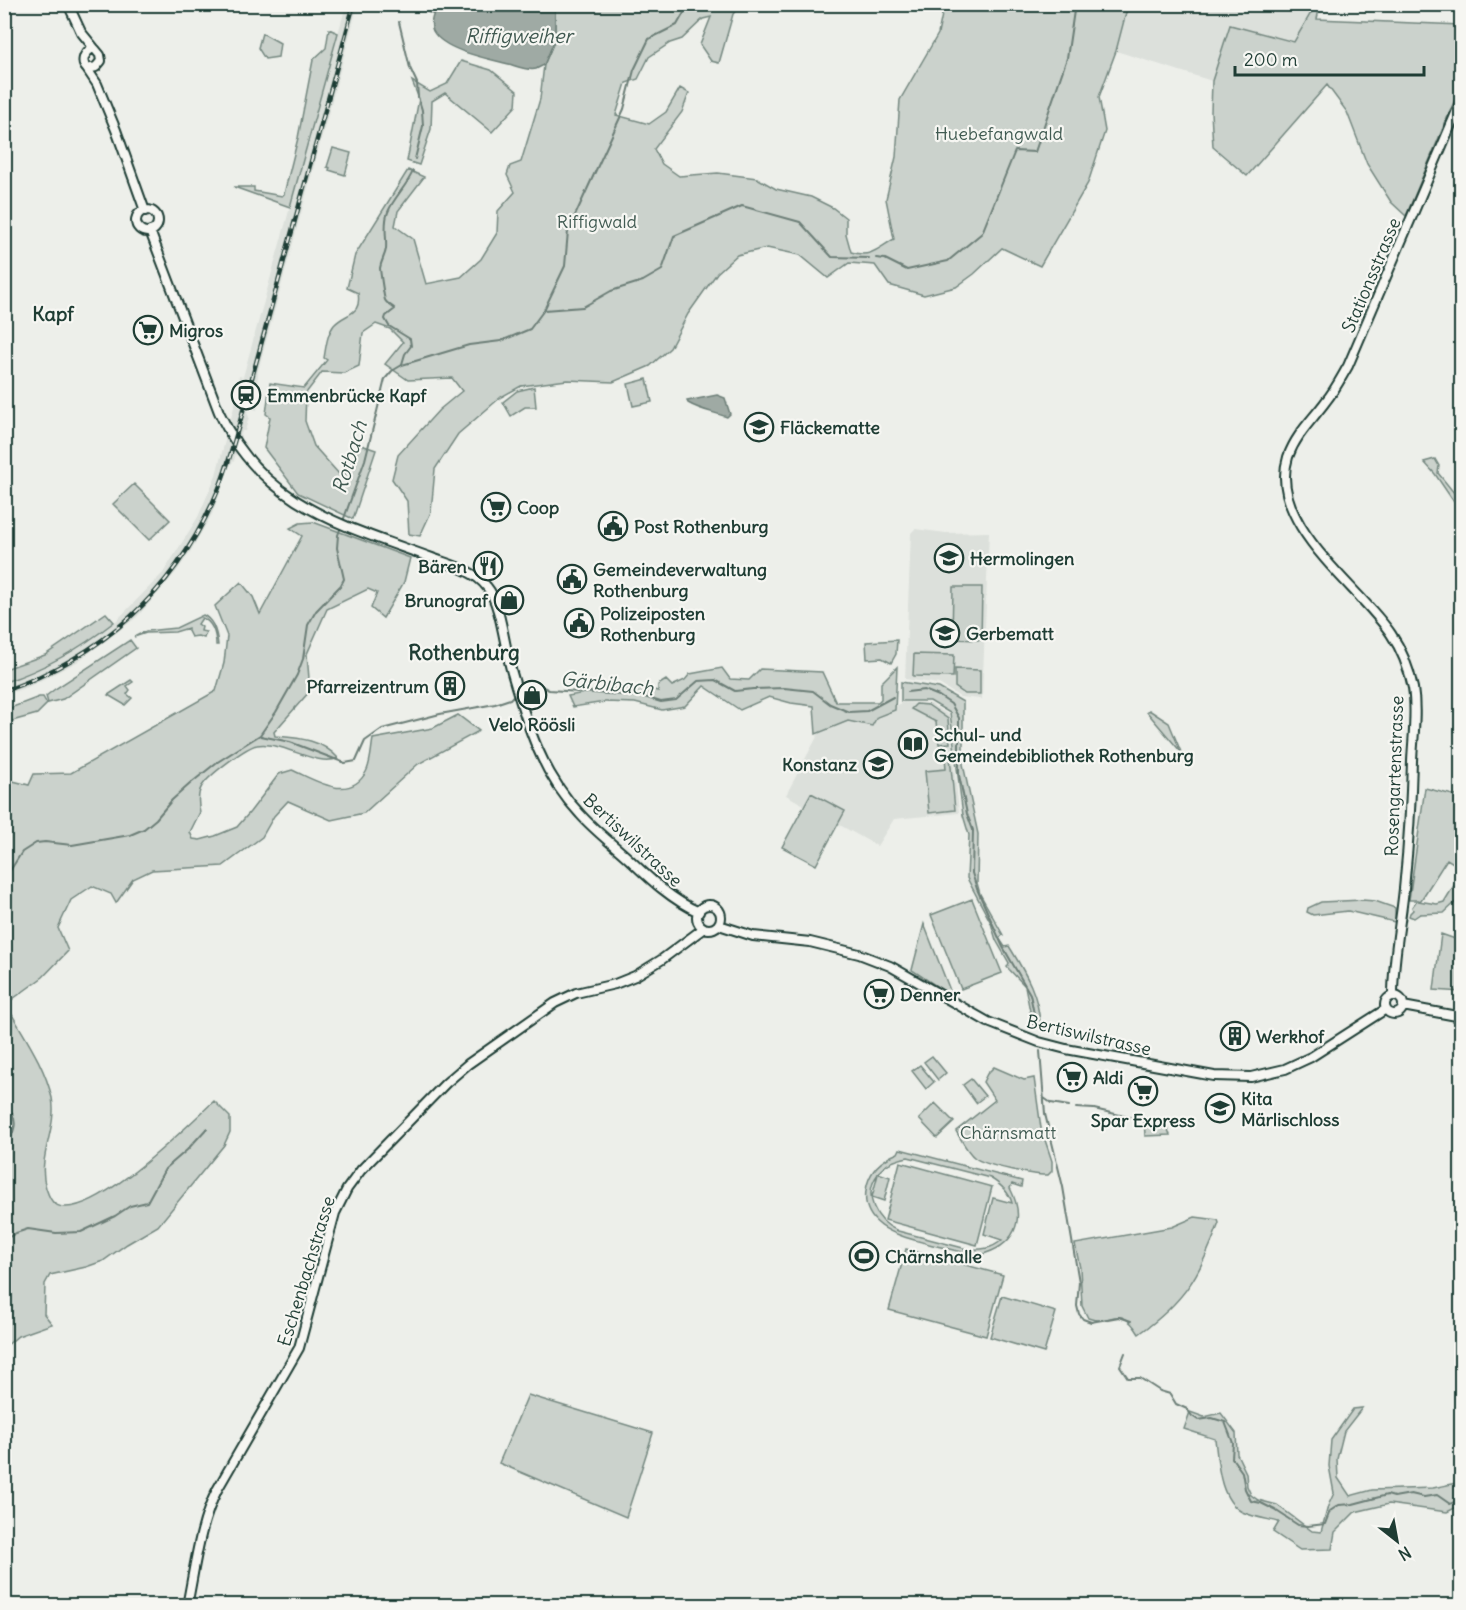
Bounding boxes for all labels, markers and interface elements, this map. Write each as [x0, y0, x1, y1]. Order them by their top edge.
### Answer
water label: Riffigweiher [465, 23, 576, 48]
scale bar [1235, 39, 1424, 77]
text: 200 m [1244, 48, 1298, 71]
park label: Huebefangwald [935, 122, 1063, 145]
park label: Riffigwald [557, 210, 638, 233]
street label: Stationsstrasse [1336, 214, 1406, 336]
district label: Kapf [32, 301, 75, 326]
supermarket icon: Migros [132, 314, 164, 346]
place label: Migros [169, 319, 223, 342]
station icon: Emmenbrücke Kapf [230, 379, 262, 411]
place label: Emmenbrücke Kapf [267, 384, 427, 407]
school or university icon: Fläckematte [743, 411, 775, 443]
place label: Fläckematte [780, 416, 880, 439]
water label: Rotbach [326, 417, 372, 496]
supermarket icon: Coop [480, 491, 512, 523]
place label: Coop [517, 496, 559, 519]
public building icon: Post Rothenburg [597, 510, 629, 542]
place label: Post Rothenburg [634, 515, 769, 538]
school or university icon: Hermolingen [933, 542, 965, 574]
place label: Hermolingen [970, 547, 1075, 570]
restaurant icon: Bären [472, 550, 504, 582]
place label: Bären [418, 555, 468, 578]
place label: Gemeindeverwaltung Rothenburg [593, 558, 767, 602]
public building icon: Gemeindeverwaltung Rothenburg [556, 563, 588, 595]
shop icon: Brunograf [493, 584, 525, 616]
place label: Brunograf [404, 589, 489, 612]
place label: Polizeiposten Rothenburg [600, 602, 706, 646]
public building icon: Polizeiposten Rothenburg [563, 607, 595, 639]
school or university icon: Gerbematt [929, 617, 961, 649]
place label: Gerbematt [966, 622, 1055, 645]
district label: Rothenburg [408, 639, 520, 666]
water label: Gärbibach [559, 666, 655, 700]
building icon: Pfarreizentrum [434, 670, 466, 702]
place label: Pfarreizentrum [306, 675, 429, 698]
shop icon: Velo Röösli [516, 679, 548, 711]
street label: Rosengartenstrasse [1380, 695, 1408, 857]
place label: Velo Röösli [489, 713, 575, 736]
place label: Schul- und Gemeindebibliothek Rothenburg [934, 723, 1194, 767]
library icon: Schul- und Gemeindebibliothek Rothenburg [897, 728, 929, 760]
school or university icon: Konstanz [862, 748, 894, 780]
place label: Konstanz [782, 753, 857, 776]
street label: Bertiswilstrasse [579, 788, 687, 892]
supermarket icon: Denner [863, 978, 895, 1010]
place label: Denner [900, 983, 961, 1006]
street label: Bertiswilstrasse [1024, 1009, 1154, 1061]
building icon: Werkhof [1219, 1020, 1251, 1052]
place label: Werkhof [1256, 1025, 1325, 1048]
supermarket icon: Aldi [1056, 1061, 1088, 1093]
place label: Aldi [1093, 1066, 1123, 1089]
supermarket icon: Spar Express [1127, 1075, 1159, 1107]
place label: Kita Märlischloss [1241, 1087, 1339, 1131]
school or university icon: Kita Märlischloss [1204, 1092, 1236, 1124]
place label: Spar Express [1091, 1109, 1195, 1132]
park label: Chärnsmatt [960, 1121, 1056, 1144]
street label: Eschenbachstrasse [272, 1193, 340, 1349]
sports icon: Chärnshalle [848, 1240, 880, 1272]
place label: Chärnshalle [885, 1245, 982, 1268]
north arrow [1367, 1511, 1427, 1571]
text: N [1395, 1542, 1415, 1565]

